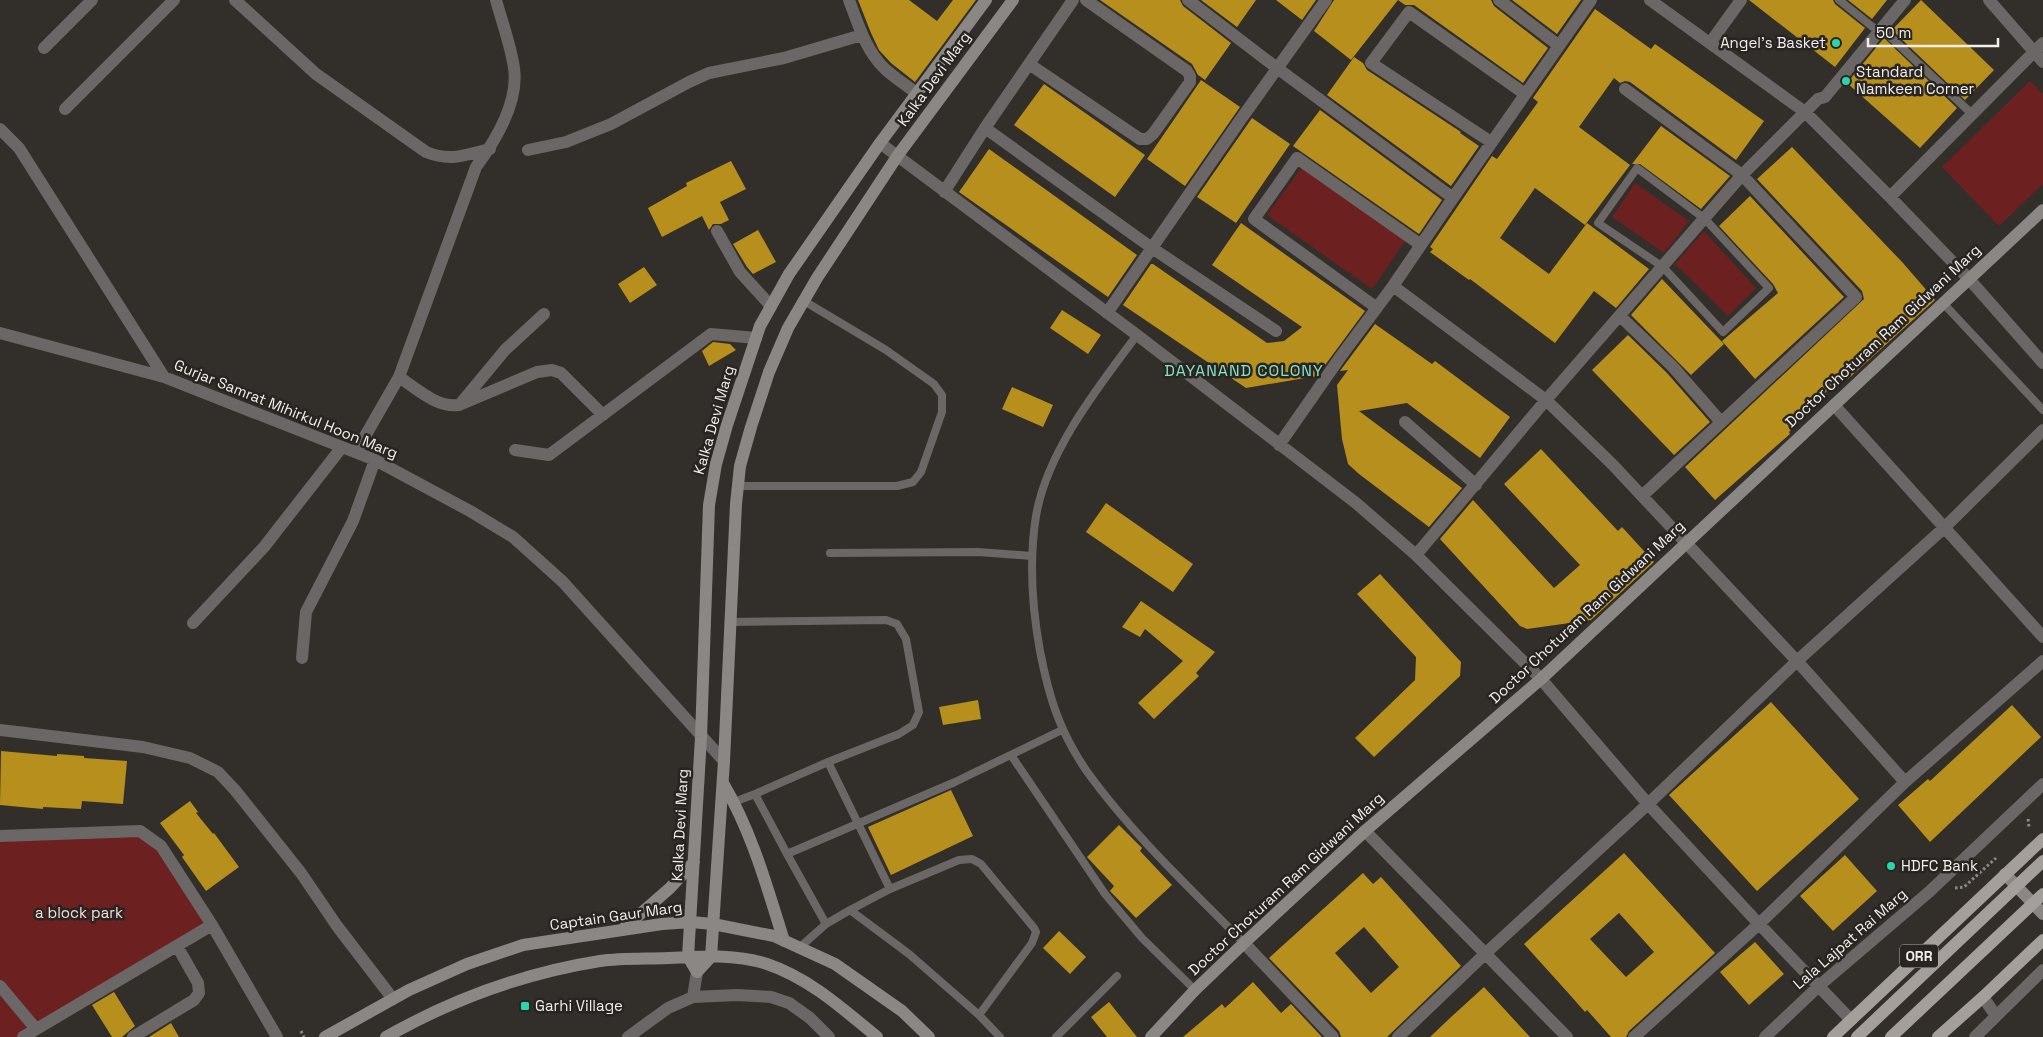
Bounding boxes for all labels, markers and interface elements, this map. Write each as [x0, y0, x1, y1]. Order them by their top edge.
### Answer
scale bar [1868, 15, 1998, 47]
text: 50 m [1876, 23, 1911, 42]
street label: Kalka Devi Marg [893, 28, 974, 130]
place label: Angel's Basket [1720, 33, 1826, 52]
marker: Angel's Basket [1830, 37, 1842, 49]
place label: Standard Namkeen Corner [1856, 62, 1975, 98]
marker: Standard Namkeen Corner [1840, 75, 1852, 87]
street label: Doctor Choturam Ram Gidwani Marg [1781, 240, 1984, 431]
street label: Gurjar Samrat Mihirkul Hoon Marg [172, 355, 401, 462]
district label: DAYANAND COLONY [1164, 360, 1324, 381]
street label: Kalka Devi Marg [689, 363, 738, 477]
street label: Doctor Choturam Ram Gidwani Marg [1485, 516, 1688, 707]
street label: Kalka Devi Marg [667, 768, 692, 882]
street label: Doctor Choturam Ram Gidwani Marg [1184, 788, 1387, 979]
place label: HDFC Bank [1901, 856, 1978, 875]
marker: HDFC Bank [1885, 860, 1897, 872]
street label: Lala Lajpat Rai Marg [1789, 884, 1910, 993]
street label: Captain Gaur Marg [549, 897, 683, 934]
park label: a block park [35, 903, 123, 922]
road number: ORR [1900, 944, 1938, 968]
place label: Garhi Village [535, 996, 623, 1015]
marker: Garhi Village [519, 1000, 531, 1012]

